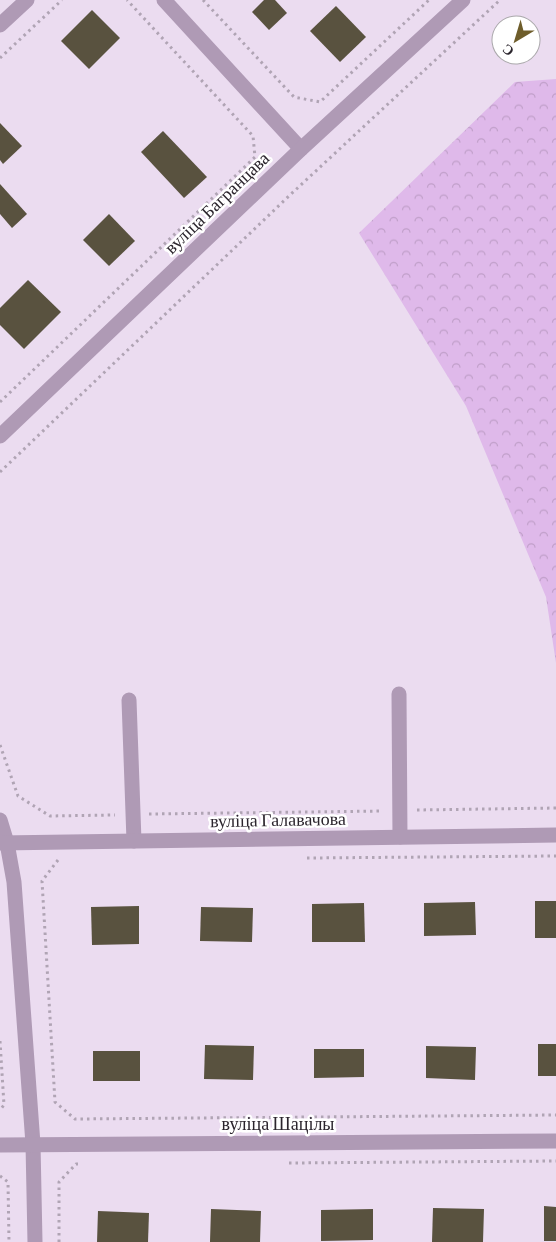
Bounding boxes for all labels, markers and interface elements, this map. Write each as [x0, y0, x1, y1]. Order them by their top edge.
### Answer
north arrow [491, 15, 541, 65]
text: С [499, 41, 517, 60]
street label: вуліца Багранцава [161, 148, 273, 258]
street label: вуліца Галавачова [210, 809, 346, 831]
street label: вуліца Шацілы [222, 1114, 334, 1134]

